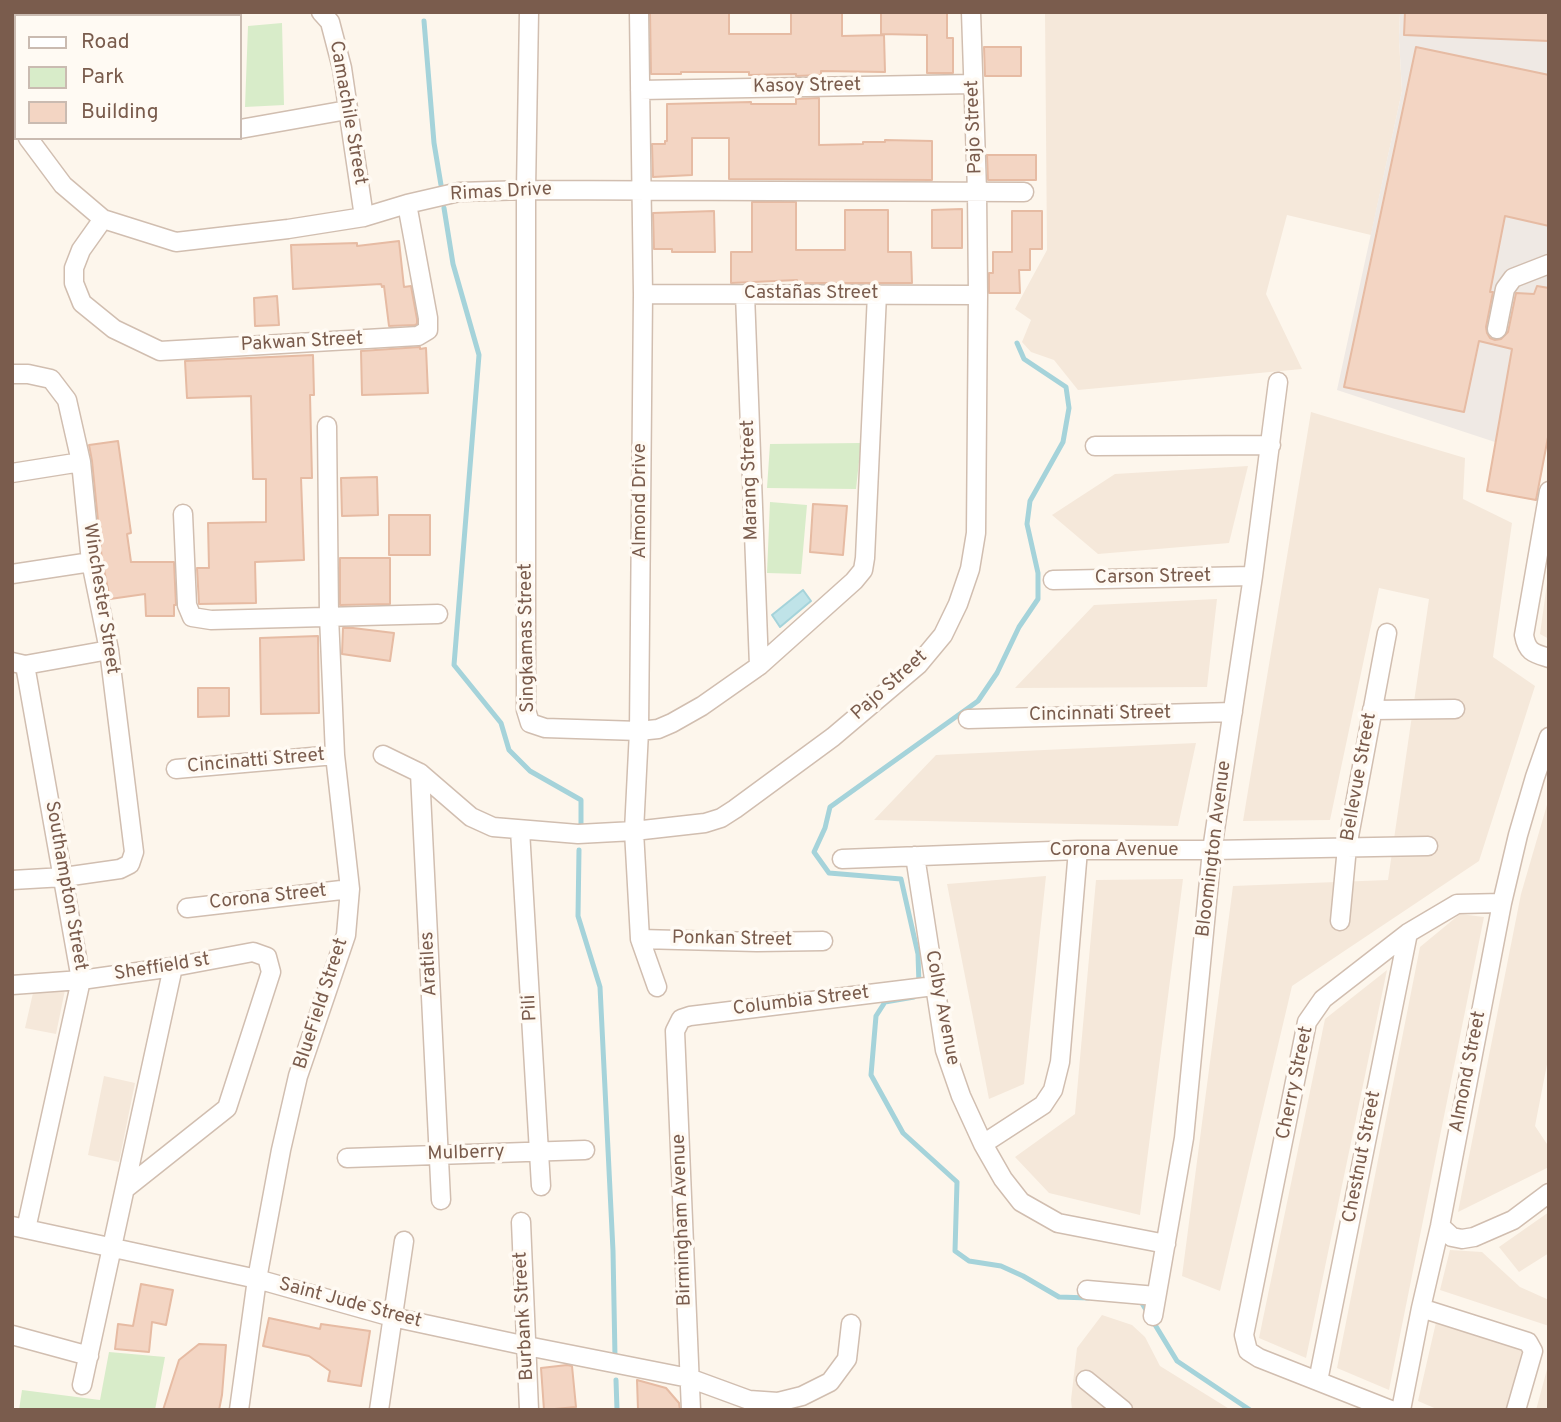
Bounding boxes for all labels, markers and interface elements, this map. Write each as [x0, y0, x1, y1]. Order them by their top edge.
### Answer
legend [14, 14, 242, 140]
text: Road [81, 29, 130, 56]
street label: Camachile Street [323, 39, 371, 187]
text: Park [81, 64, 124, 91]
street label: Kasoy Street [753, 75, 861, 99]
street label: Pajo Street [962, 79, 988, 175]
text: Building [81, 99, 159, 126]
street label: Rimas Drive [449, 179, 553, 207]
street label: Castañas Street [744, 283, 878, 305]
street label: Pakwan Street [240, 328, 364, 358]
street label: Marang Street [738, 419, 764, 541]
street label: Almond Drive [630, 443, 652, 559]
street label: Winchester Street [77, 522, 123, 676]
street label: Singkamas Street [515, 563, 541, 713]
street label: Carson Street [1095, 566, 1211, 590]
street label: Pajo Street [847, 646, 933, 726]
street label: Cincinnati Street [1029, 702, 1171, 728]
street label: Bellevue Street [1337, 711, 1383, 843]
street label: Cincinatti Street [186, 745, 326, 779]
street label: Bloomington Avenue [1193, 759, 1237, 939]
street label: Southampton Street [39, 799, 91, 973]
street label: Corona Avenue [1049, 840, 1179, 862]
street label: Corona Street [208, 881, 328, 915]
street label: Ponkan Street [672, 928, 792, 952]
street label: Aratiles [417, 931, 443, 997]
street label: BlueField Street [290, 936, 354, 1072]
street label: Sheffield st [113, 949, 211, 987]
street label: Colby Avenue [919, 949, 963, 1067]
street label: Columbia Street [732, 982, 870, 1022]
street label: Pili [519, 994, 543, 1022]
street label: Almond Street [1446, 1009, 1492, 1135]
street label: Cherry Street [1273, 1024, 1319, 1142]
street label: Chestnut Street [1339, 1089, 1387, 1225]
street label: Birmingham Avenue [669, 1134, 697, 1306]
street label: Mulberry [427, 1141, 505, 1167]
street label: Burbank Street [510, 1251, 540, 1381]
street label: Saint Jude Street [276, 1274, 424, 1334]

